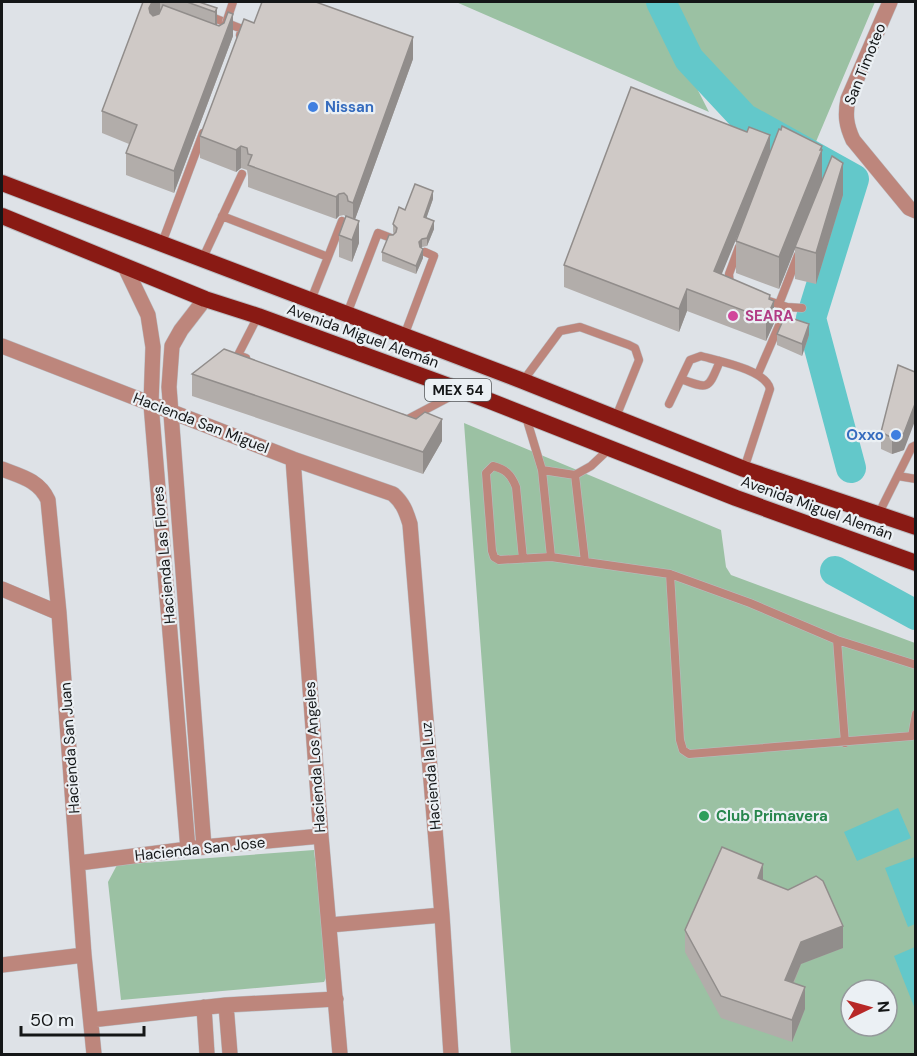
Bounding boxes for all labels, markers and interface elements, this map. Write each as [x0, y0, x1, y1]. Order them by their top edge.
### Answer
street label: San Timoteo [840, 20, 891, 108]
place label: Nissan [325, 97, 374, 117]
marker: Nissan [306, 100, 320, 114]
street label: Avenida Miguel Alemán [284, 299, 442, 373]
place label: SEARA [745, 306, 794, 326]
marker: SEARA [726, 309, 740, 323]
road number: MEX 54 [425, 379, 491, 401]
street label: Hacienda San Miguel [130, 388, 272, 458]
place label: Oxxo [846, 425, 884, 445]
marker: Oxxo [889, 428, 903, 442]
street label: Avenida Miguel Alemán [738, 471, 896, 545]
street label: Hacienda Las Flores [148, 485, 180, 625]
street label: Hacienda Los Angeles [300, 681, 330, 833]
street label: Hacienda San Juan [55, 682, 85, 814]
street label: Hacienda la Luz [416, 721, 446, 831]
place label: Club Primavera [716, 806, 828, 826]
marker: Club Primavera [697, 809, 711, 823]
street label: Hacienda San Jose [134, 832, 266, 866]
north arrow [839, 978, 899, 1038]
scale bar [21, 999, 144, 1037]
text: N [872, 1000, 894, 1013]
text: 50 m [30, 1008, 74, 1032]

